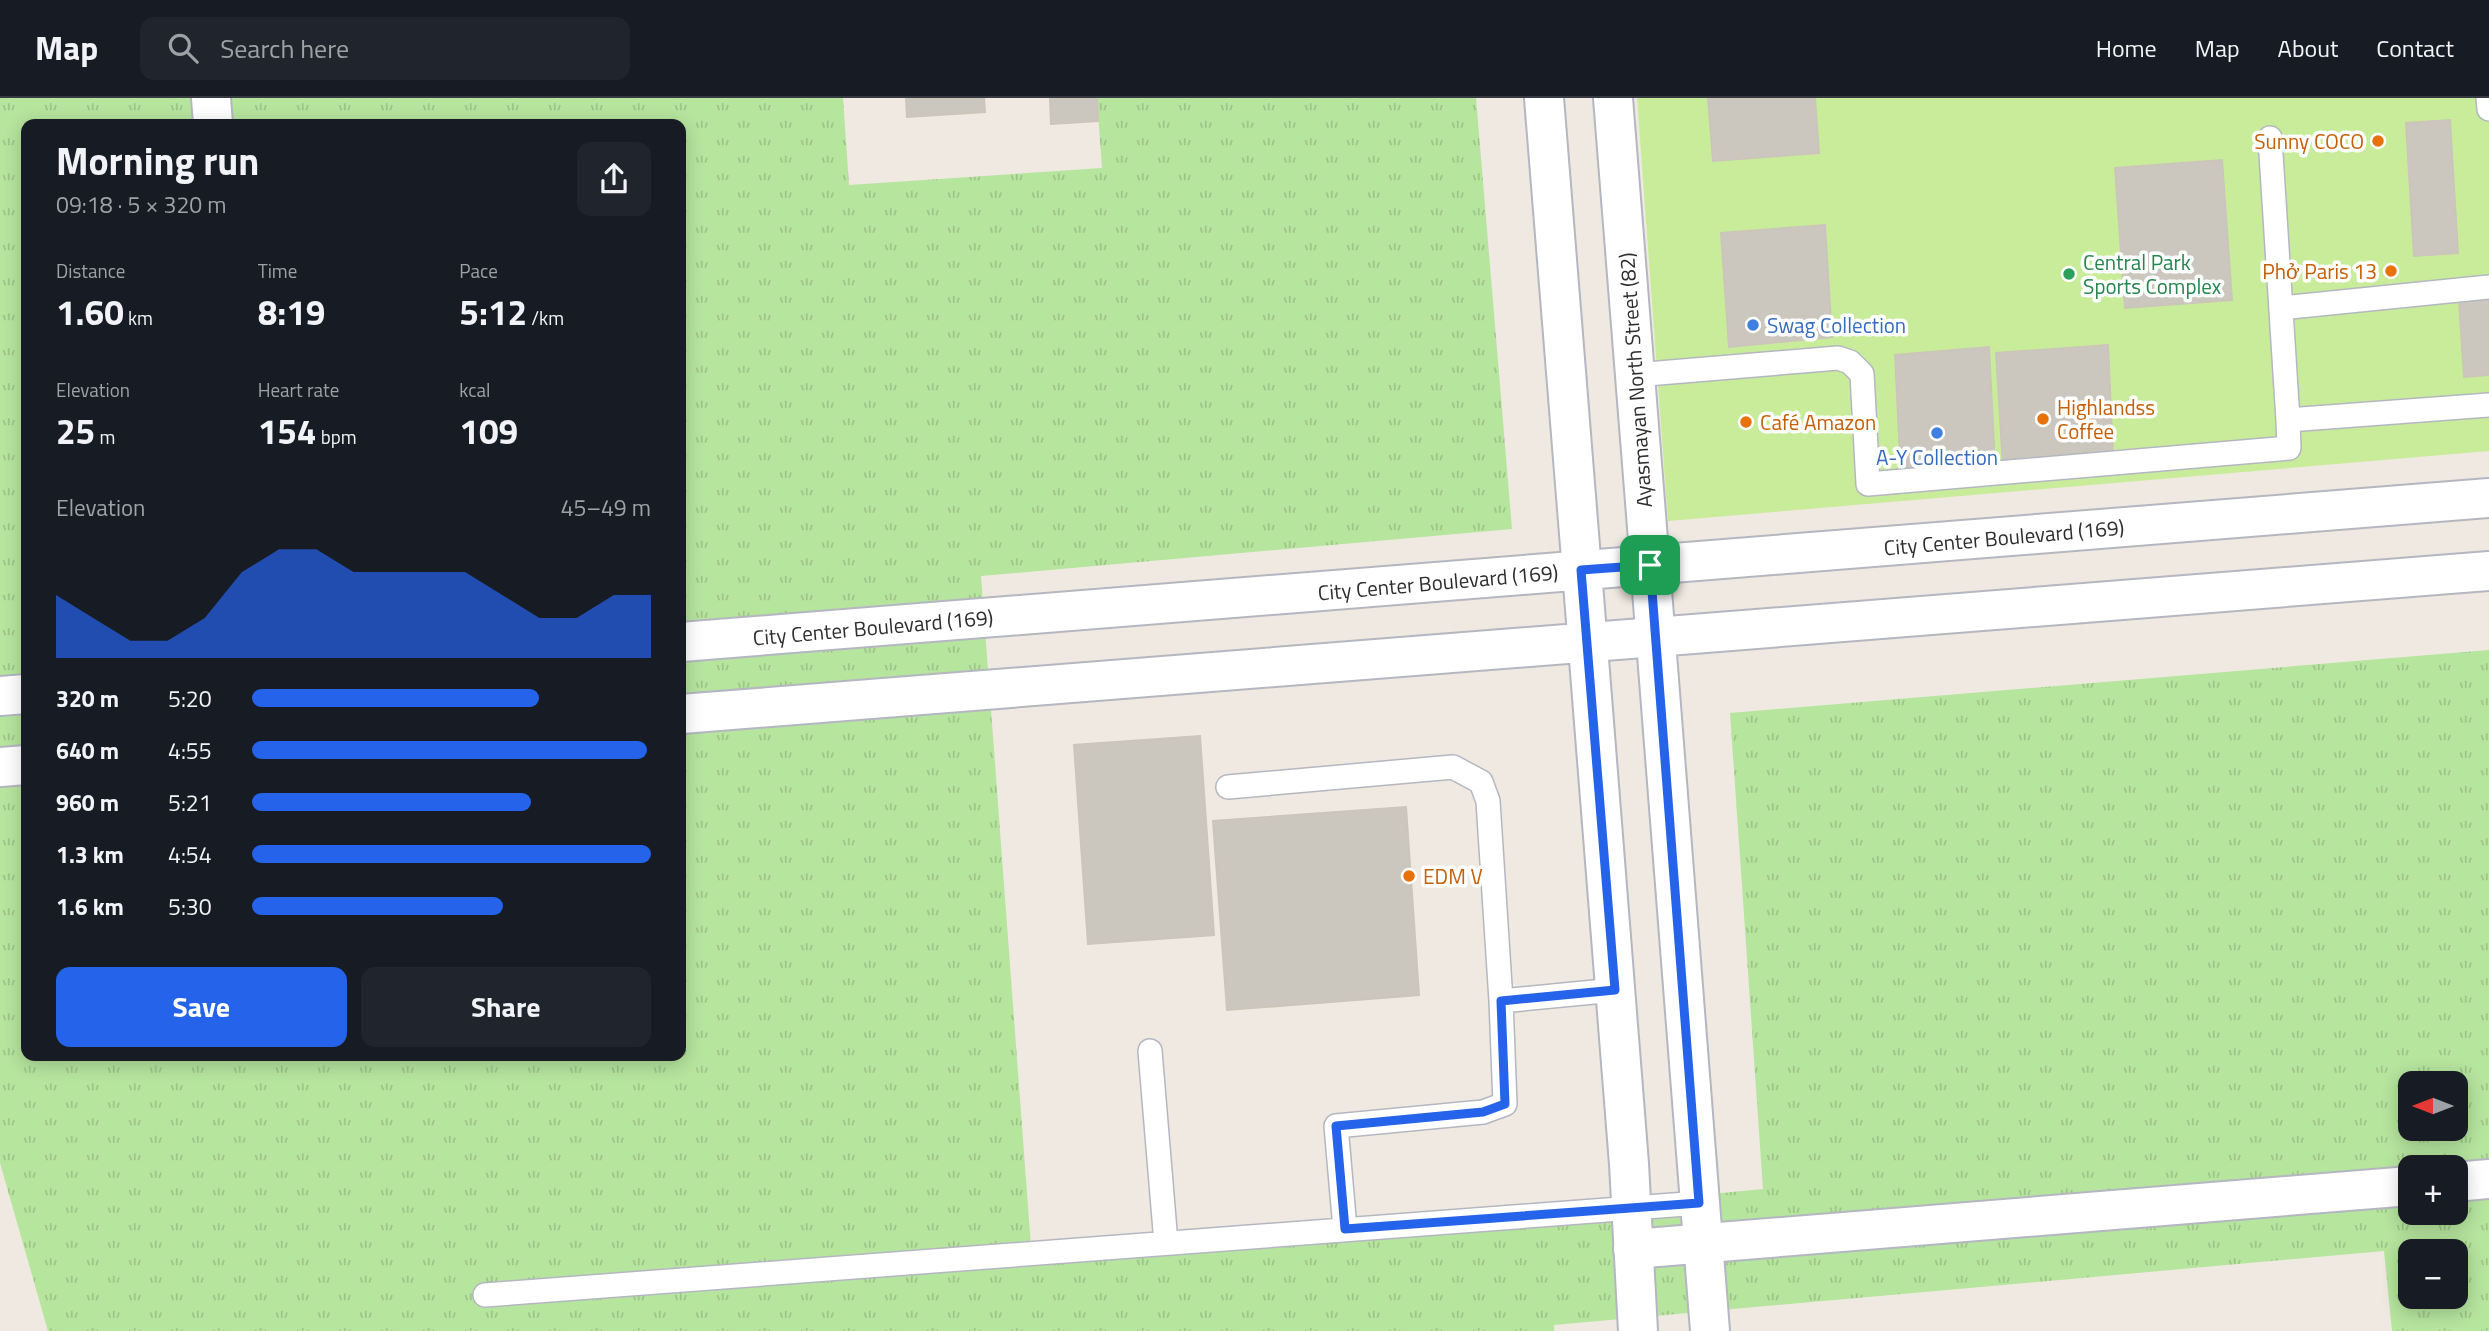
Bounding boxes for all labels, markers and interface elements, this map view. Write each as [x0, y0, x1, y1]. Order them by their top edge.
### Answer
search box [140, 17, 630, 80]
text: Map [35, 23, 98, 73]
icon: search [164, 29, 202, 67]
text: Search here [220, 29, 349, 68]
text: Home [2096, 30, 2157, 66]
text: Map [2195, 30, 2240, 66]
text: About [2278, 30, 2338, 66]
text: Contact [2376, 30, 2454, 66]
place label: Sunny COCO [2254, 125, 2364, 157]
text: Morning run [56, 132, 259, 190]
marker: Sunny COCO [2370, 133, 2386, 149]
button: share [577, 142, 651, 216]
text: 09:18 · 5 × 320 m [56, 187, 226, 222]
place label: Central Park Sports Complex [2083, 246, 2222, 302]
street label: Ayasmayan North Street (82) [1610, 251, 1660, 509]
place label: Phở Paris 13 [2262, 255, 2377, 287]
text: Distance [56, 256, 125, 285]
text: Time [258, 256, 297, 285]
text: Pace [459, 256, 498, 285]
marker: Phở Paris 13 [2383, 263, 2399, 279]
marker: Central Park Sports Complex [2061, 266, 2077, 282]
text: 1.60 [56, 285, 124, 339]
text: 8:19 [258, 285, 325, 339]
text: 5:12 [459, 285, 527, 339]
text: km [124, 303, 153, 332]
text: /km [527, 303, 564, 332]
place label: Swag Collection [1767, 309, 1906, 341]
marker: Swag Collection [1745, 317, 1761, 333]
text: Elevation [56, 375, 130, 404]
text: Heart rate [258, 375, 339, 404]
text: kcal [459, 375, 490, 404]
place label: Highlandss Coffee [2057, 391, 2155, 447]
text: 25 [56, 404, 95, 458]
text: 154 [258, 404, 316, 458]
text: 109 [459, 404, 518, 458]
place label: Café Amazon [1760, 406, 1876, 438]
marker: Highlandss Coffee [2035, 411, 2051, 427]
marker: Café Amazon [1738, 414, 1754, 430]
text: m [95, 422, 115, 451]
text: bpm [316, 422, 357, 451]
marker: A-Y Collection [1929, 425, 1945, 441]
place label: A-Y Collection [1876, 441, 1998, 473]
text: Elevation [56, 490, 145, 525]
text: 45–49 m [561, 490, 651, 525]
street label: City Center Boulevard (169) [1883, 511, 2125, 563]
pin [1620, 535, 1680, 595]
icon: arrive [1631, 546, 1669, 584]
street label: City Center Boulevard (169) [1317, 556, 1559, 608]
street label: City Center Boulevard (169) [752, 601, 994, 653]
text: 320 m [56, 681, 119, 716]
text: 5:20 [168, 681, 212, 716]
text: 640 m [56, 733, 119, 768]
text: 4:55 [168, 733, 212, 768]
text: 960 m [56, 785, 119, 820]
text: 5:21 [168, 785, 212, 820]
text: 1.3 km [56, 837, 124, 872]
text: 4:54 [168, 837, 212, 872]
place label: EDM V [1423, 860, 1483, 892]
marker: EDM V [1401, 868, 1417, 884]
text: 1.6 km [56, 889, 124, 924]
text: 5:30 [168, 889, 212, 924]
button: Save [56, 967, 347, 1047]
button: Share [361, 967, 651, 1047]
north arrow [2398, 1071, 2468, 1141]
map controls [2398, 1071, 2468, 1309]
button: + [2398, 1155, 2468, 1225]
button: − [2398, 1239, 2468, 1309]

